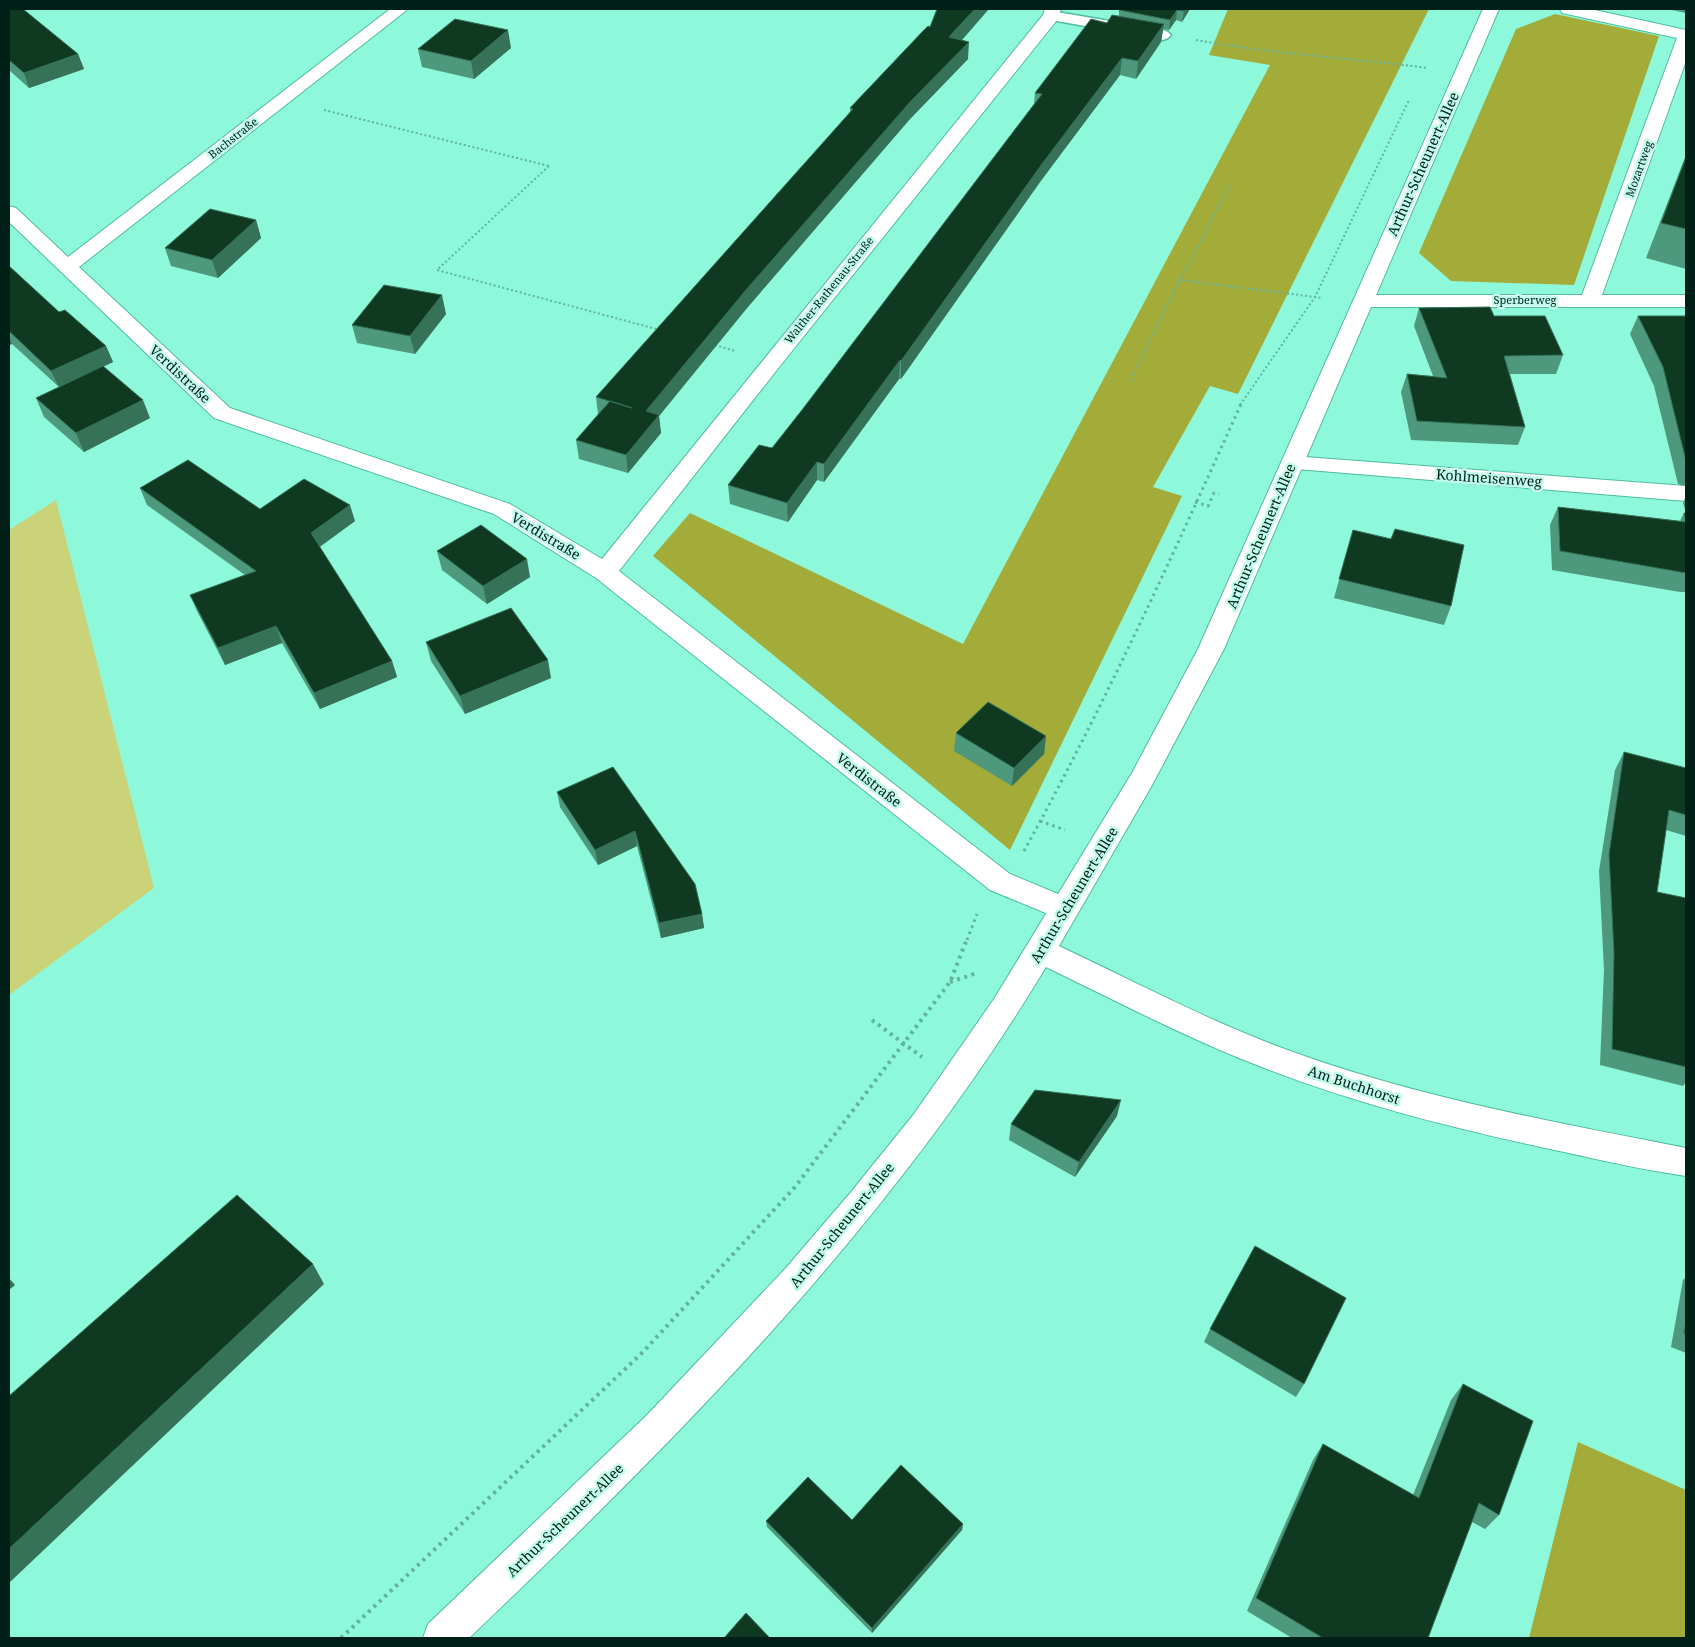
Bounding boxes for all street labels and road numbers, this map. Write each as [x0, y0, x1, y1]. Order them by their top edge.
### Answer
street label: Arthur-Scheunert-Allee [1382, 89, 1463, 239]
street label: Bachstraße [205, 114, 261, 162]
street label: Mozartweg [1621, 139, 1656, 199]
street label: Walther-Rathenau-Straße [781, 233, 877, 346]
street label: Sperberweg [1494, 292, 1557, 307]
street label: Verdistraße [145, 340, 215, 407]
street label: Arthur-Scheunert-Allee [1221, 460, 1300, 611]
street label: Kohlmeisenweg [1436, 464, 1543, 491]
street label: Verdistraße [508, 507, 584, 564]
street label: Verdistraße [833, 748, 906, 811]
street label: Arthur-Scheunert-Allee [1025, 823, 1122, 966]
street label: Am Buchhorst [1306, 1061, 1403, 1108]
street label: Arthur-Scheunert-Allee [785, 1158, 898, 1291]
street label: Arthur-Scheunert-Allee [502, 1459, 627, 1581]

